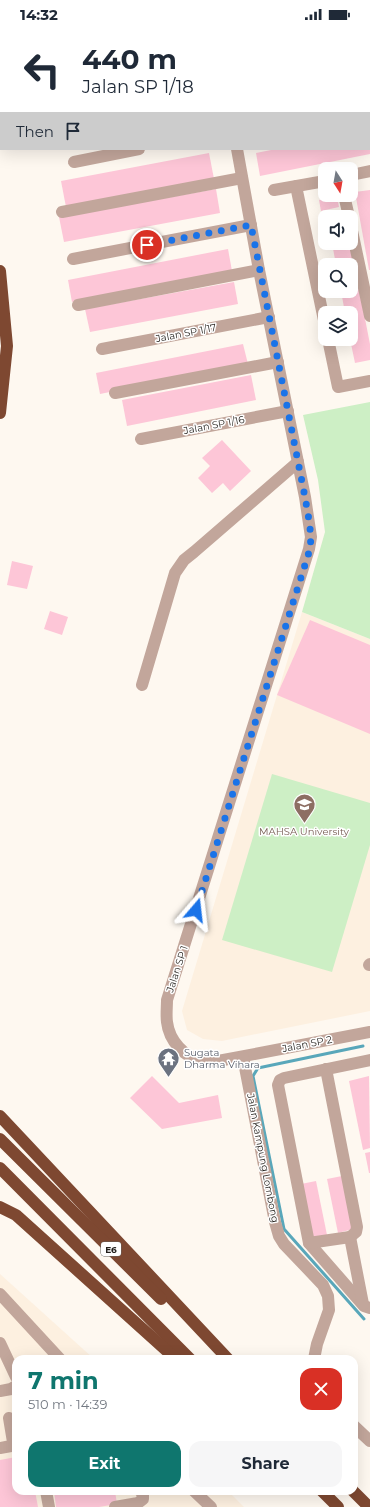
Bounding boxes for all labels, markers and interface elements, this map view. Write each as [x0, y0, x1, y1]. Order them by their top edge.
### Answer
text: 14:32 [20, 5, 58, 24]
text: 440 m [82, 42, 177, 76]
icon: left [16, 44, 68, 96]
text: Jalan SP 1/18 [82, 76, 194, 98]
icon: arrive [62, 120, 84, 142]
text: Then [16, 122, 54, 141]
north arrow [318, 162, 358, 202]
map controls [318, 162, 358, 346]
button: sound [318, 210, 358, 250]
pin [130, 228, 164, 262]
icon: arrive [136, 234, 158, 256]
button: search [318, 258, 358, 298]
button: layers [318, 306, 358, 346]
street label: Jalan SP 1/17 [154, 321, 218, 345]
street label: Jalan SP 1/16 [181, 413, 246, 437]
school or university icon: MAHSA University [291, 792, 317, 825]
place label: MAHSA University [259, 825, 350, 838]
position arrow [175, 889, 217, 931]
street label: Jalan SP 1 [163, 944, 191, 995]
street label: Jalan SP 2 [280, 1033, 333, 1055]
temple icon: Sugata Dharma Vihara [155, 1045, 181, 1078]
place label: Sugata Dharma Vihara [184, 1046, 260, 1071]
street label: Jalan Kampung Lombong [244, 1091, 282, 1224]
road number: E6 [101, 1242, 121, 1256]
text: 7 min [28, 1366, 99, 1395]
button: close [300, 1368, 342, 1410]
text: 510 m · 14:39 [28, 1396, 107, 1412]
button: Exit [28, 1441, 181, 1487]
button: Share [189, 1441, 342, 1487]

